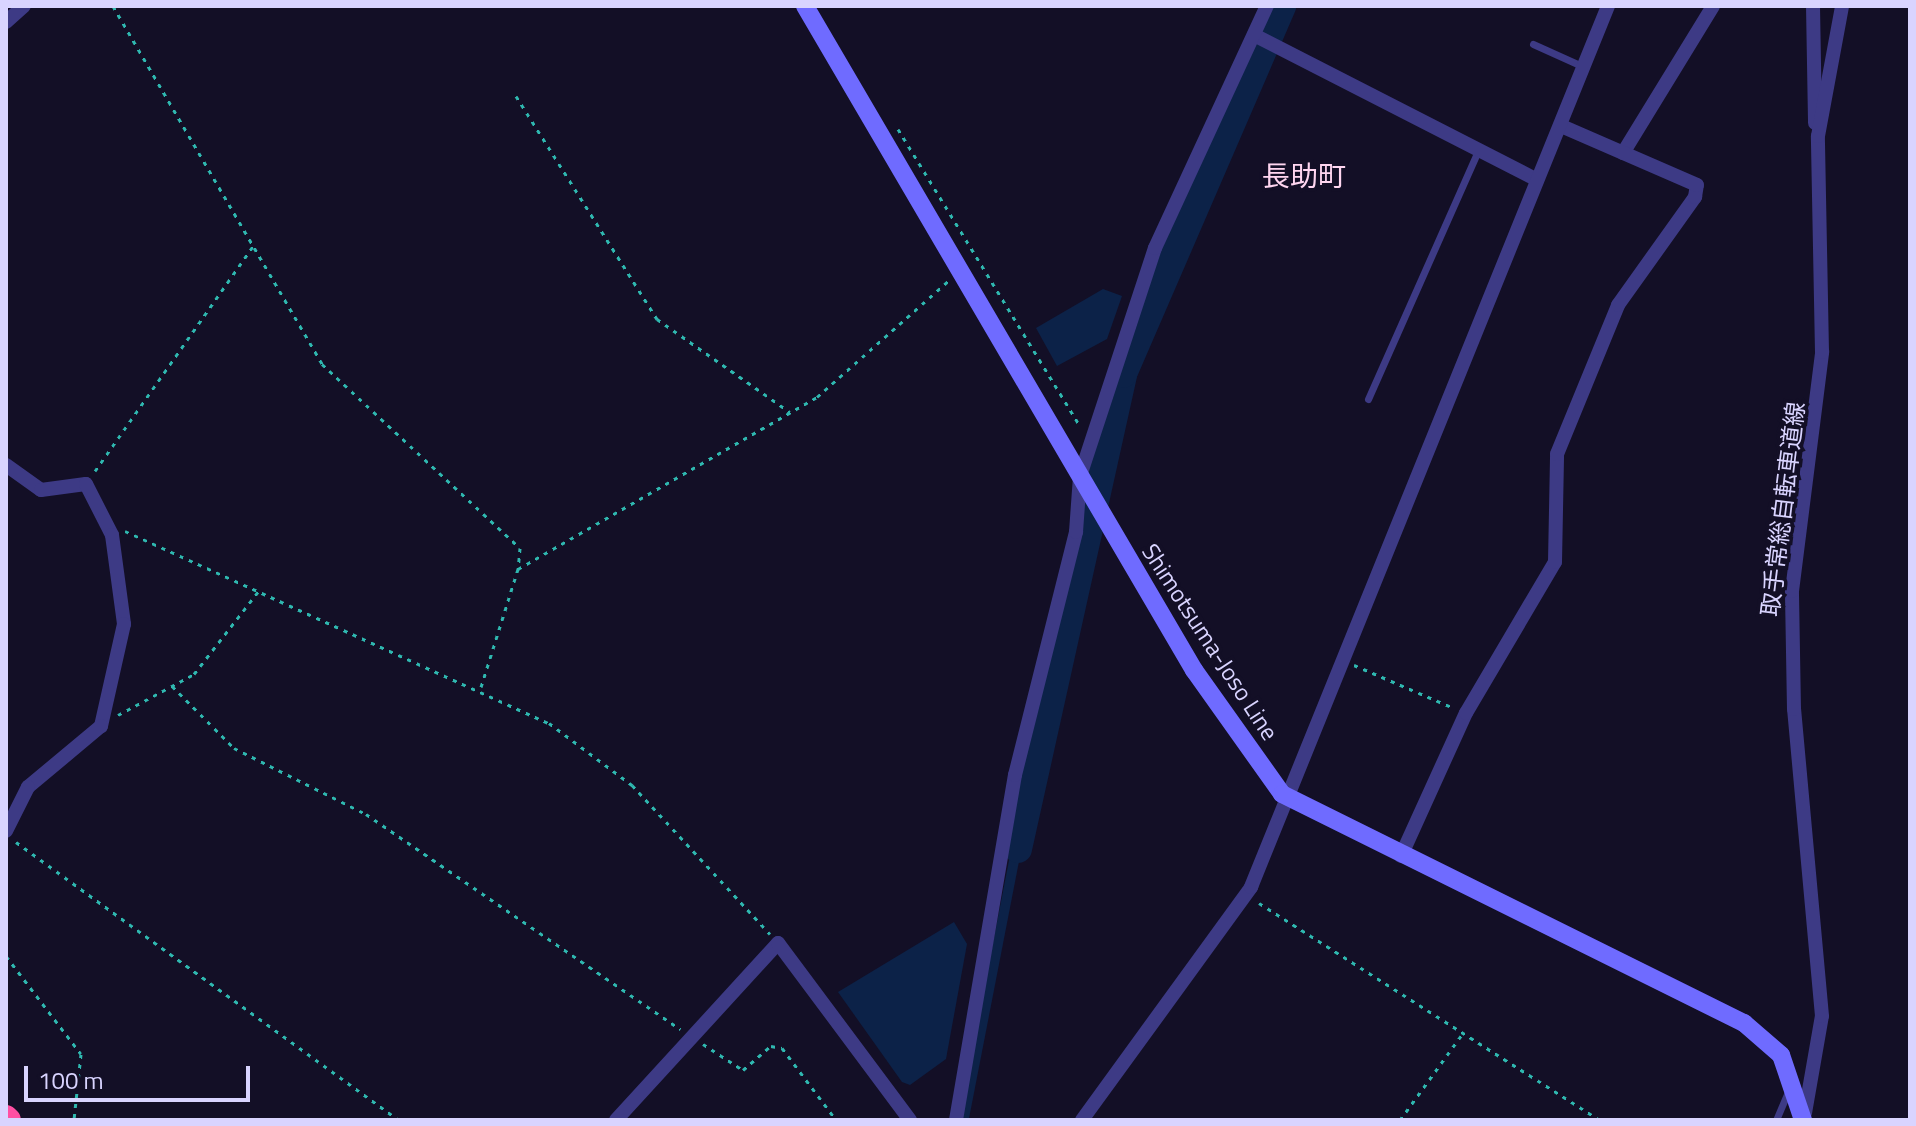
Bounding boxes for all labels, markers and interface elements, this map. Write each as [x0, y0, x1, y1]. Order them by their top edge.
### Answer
district label: 長助町 [1262, 159, 1346, 193]
street label: 取手常総自転車道線 [1756, 400, 1810, 618]
street label: Shimotsuma-Joso Line [1136, 538, 1284, 746]
scale bar [28, 1050, 254, 1100]
text: 100 m [38, 1062, 104, 1098]

